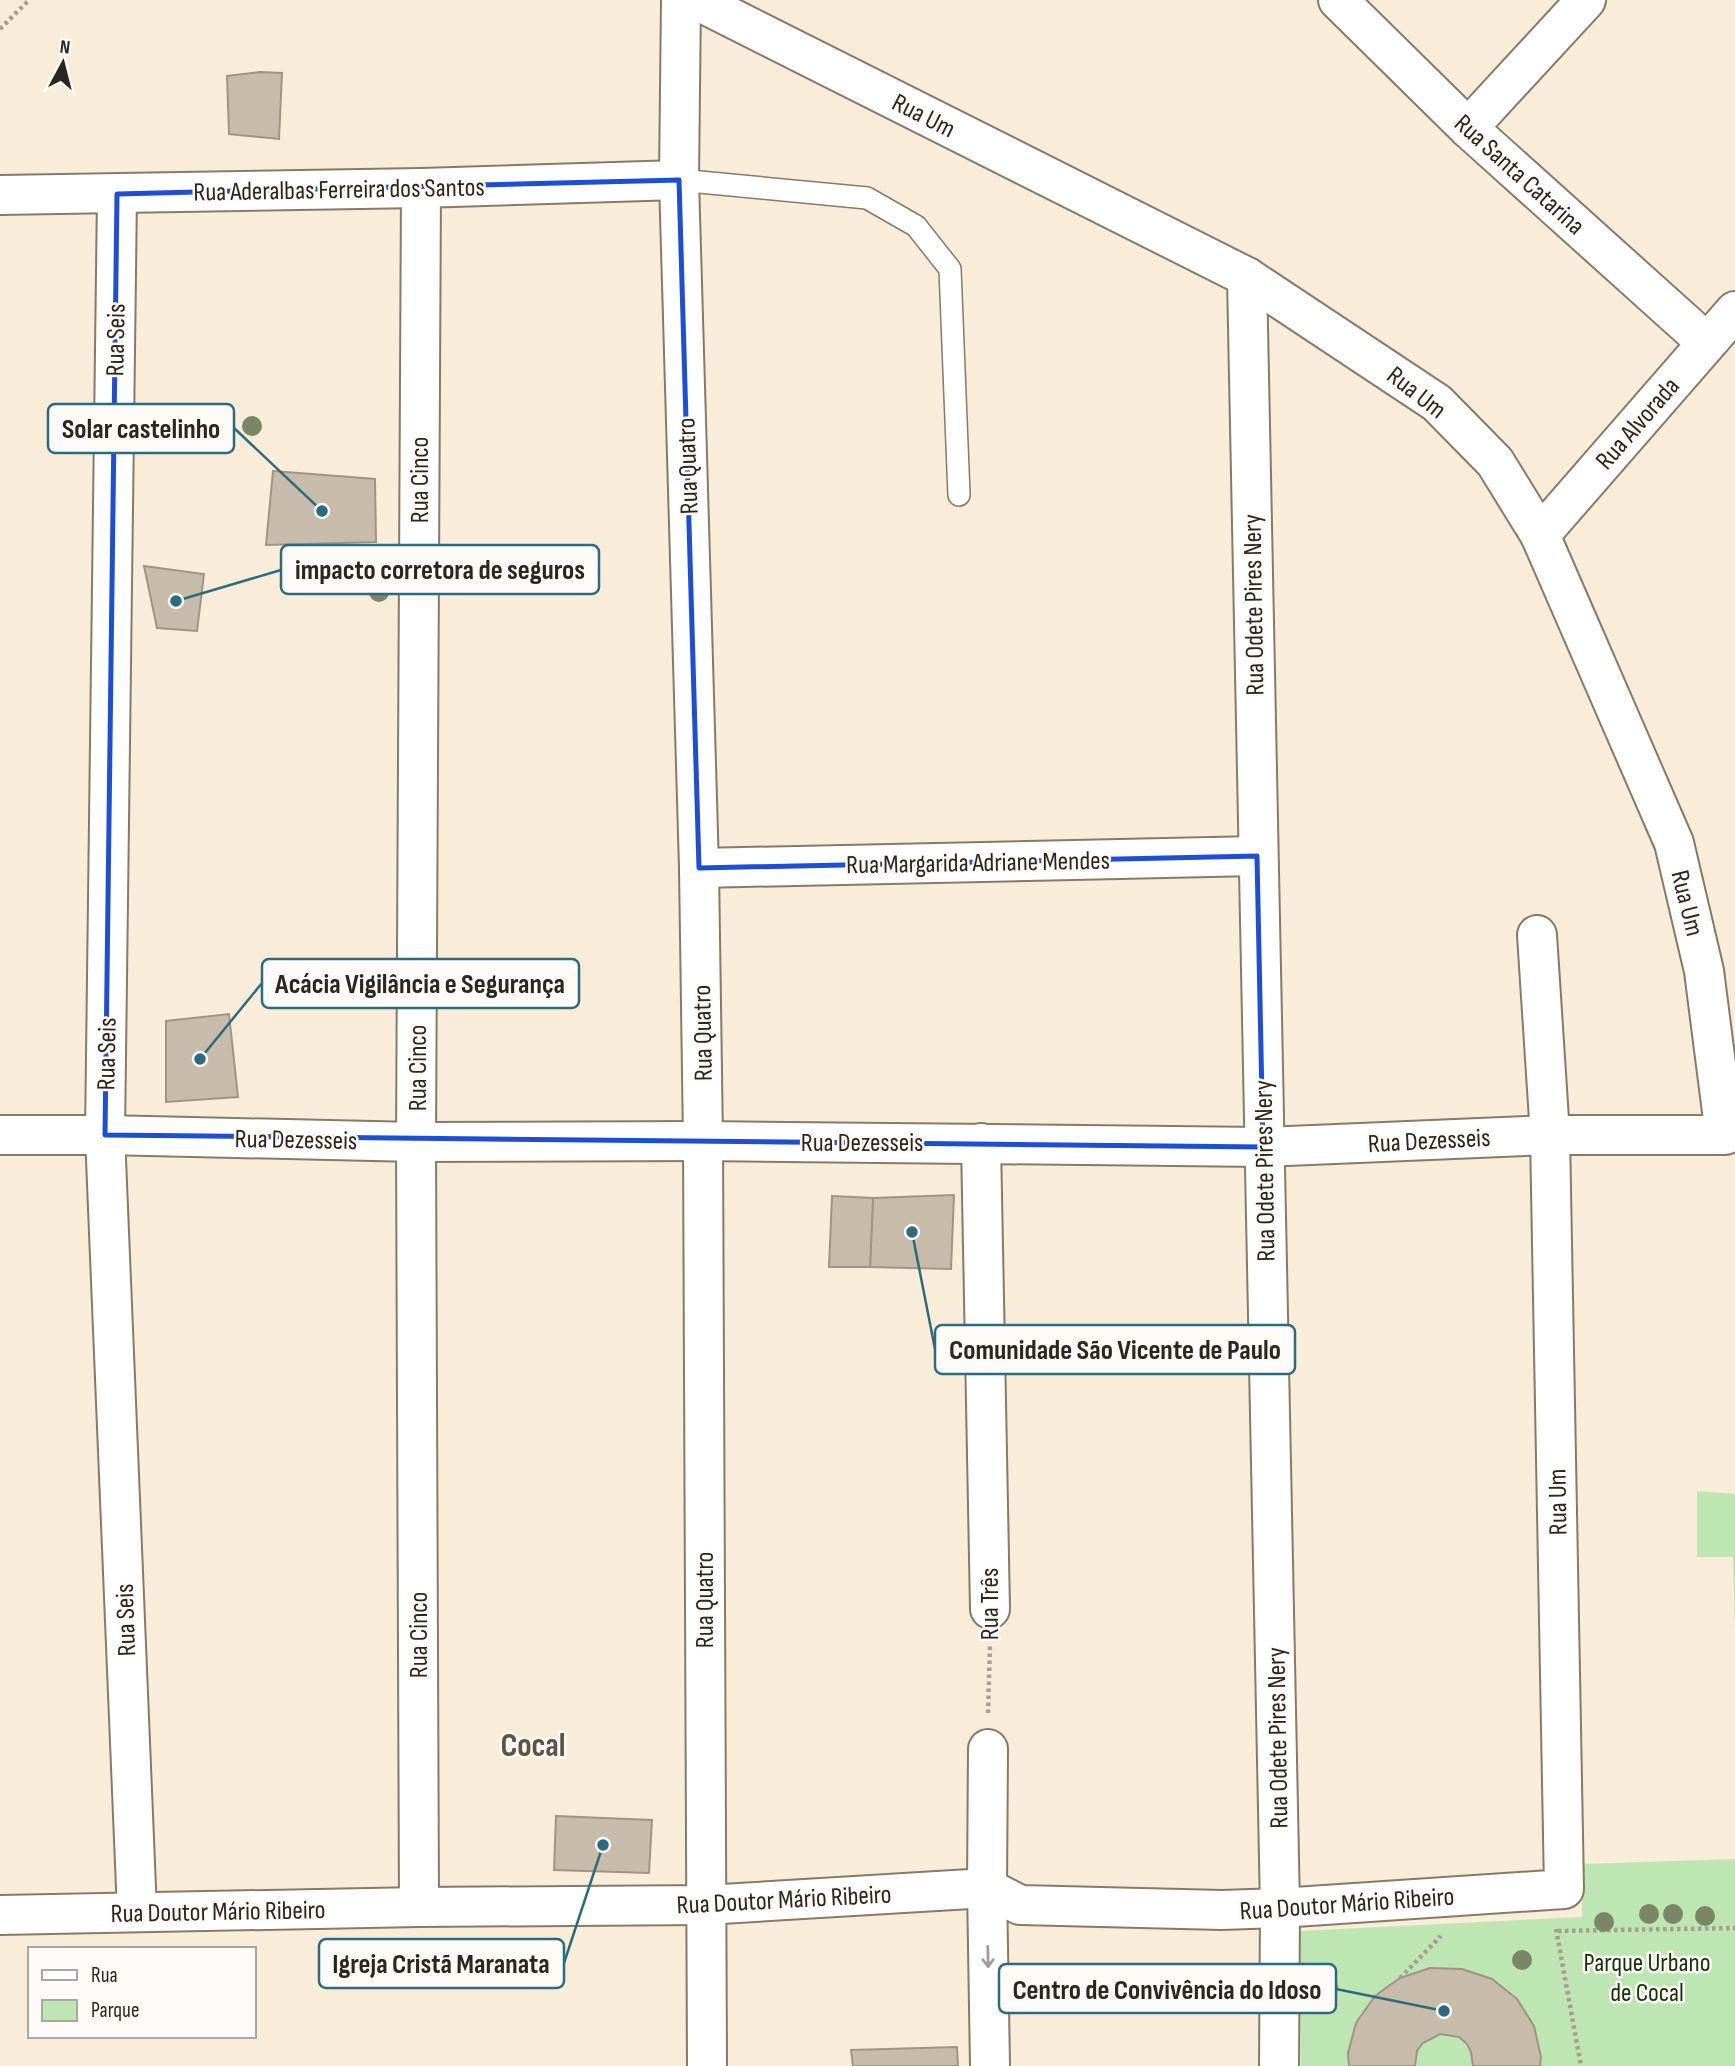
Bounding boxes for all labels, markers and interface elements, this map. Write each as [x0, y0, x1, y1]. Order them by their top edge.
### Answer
north arrow [28, 28, 98, 98]
text: N [58, 36, 71, 60]
street label: Rua Um [887, 87, 960, 145]
street label: Rua Santa Catarina [1447, 108, 1591, 242]
street label: Rua Aderalbas Ferreira dos Santos [193, 172, 485, 209]
street label: Rua Seis [100, 303, 133, 377]
street label: Rua Um [1380, 360, 1452, 426]
street label: Rua Alvorada [1590, 372, 1687, 476]
callout: Solar castelinho [48, 404, 234, 453]
text: Solar castelinho [62, 413, 220, 446]
street label: Rua Quatro [671, 417, 706, 515]
street label: Rua Cinco [405, 437, 436, 523]
street label: Rua Odete Pires Nery [1237, 514, 1272, 696]
callout: impacto corretora de seguros [281, 545, 599, 594]
text: impacto corretora de seguros [295, 554, 585, 587]
street label: Rua Margarida Adriane Mendes [846, 846, 1110, 881]
street label: Rua Um [1663, 867, 1710, 939]
callout: Acácia Vigilância e Segurança [262, 959, 579, 1008]
text: Acácia Vigilância e Segurança [274, 968, 565, 1001]
street label: Rua Quatro [687, 984, 720, 1081]
street label: Rua Seis [91, 1017, 124, 1091]
street label: Rua Cinco [403, 1025, 434, 1111]
street label: Rua Odete Pires Nery [1248, 1080, 1283, 1262]
street label: Rua Dezesseis [1367, 1123, 1491, 1160]
street label: Rua Dezesseis [234, 1124, 358, 1157]
street label: Rua Dezesseis [801, 1128, 923, 1159]
callout: Comunidade São Vicente de Paulo [935, 1325, 1295, 1374]
text: Comunidade São Vicente de Paulo [949, 1334, 1281, 1367]
street label: Rua Um [1542, 1468, 1575, 1536]
street label: Rua Quatro [690, 1552, 721, 1648]
street label: Rua Três [975, 1568, 1006, 1640]
street label: Rua Seis [110, 1583, 143, 1657]
street label: Rua Cinco [404, 1592, 435, 1678]
street label: Rua Odete Pires Nery [1261, 1647, 1296, 1829]
district label: Cocal [501, 1726, 565, 1766]
street label: Rua Doutor Mário Ribeiro [676, 1879, 892, 1922]
street label: Rua Doutor Mário Ribeiro [1239, 1882, 1455, 1927]
street label: Rua Doutor Mário Ribeiro [110, 1895, 326, 1930]
callout: Igreja Cristã Maranata [319, 1939, 564, 1988]
one-way arrow [981, 1945, 995, 1968]
legend [28, 1947, 256, 2038]
text: Igreja Cristã Maranata [332, 1948, 550, 1981]
park label: Parque Urbano de Cocal [1584, 1948, 1710, 2009]
text: Rua [91, 1963, 118, 1988]
callout: Centro de Convivência do Idoso [999, 1964, 1336, 2013]
text: Centro de Convivência do Idoso [1012, 1974, 1322, 2007]
text: Parque [91, 1998, 139, 2023]

